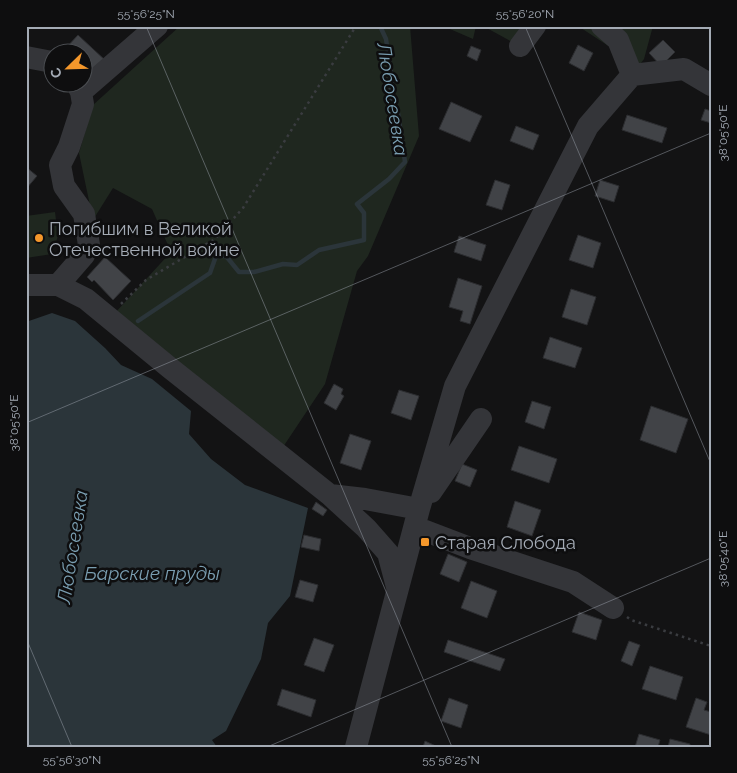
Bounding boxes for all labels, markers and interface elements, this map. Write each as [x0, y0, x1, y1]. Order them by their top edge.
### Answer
text: 55°56'25"N [117, 7, 175, 21]
text: 55°56'20"N [496, 7, 554, 21]
water label: Любосеевка [373, 40, 413, 157]
north arrow [42, 42, 92, 92]
text: С [47, 65, 65, 81]
text: 38°05'50"E [716, 104, 730, 162]
place label: Погибшим в Великой Отечественной войне [49, 218, 240, 260]
marker: Погибшим в Великой Отечественной войне [33, 232, 45, 244]
text: 38°05'50"E [7, 394, 21, 452]
water label: Любосеевка [52, 489, 92, 606]
text: 38°05'40"E [716, 531, 730, 587]
place label: Старая Слобода [435, 532, 576, 553]
marker: Старая Слобода [419, 536, 431, 548]
water label: Барские пруды [84, 562, 220, 584]
text: 55°56'30"N [43, 753, 101, 767]
text: 55°56'25"N [422, 753, 480, 767]

